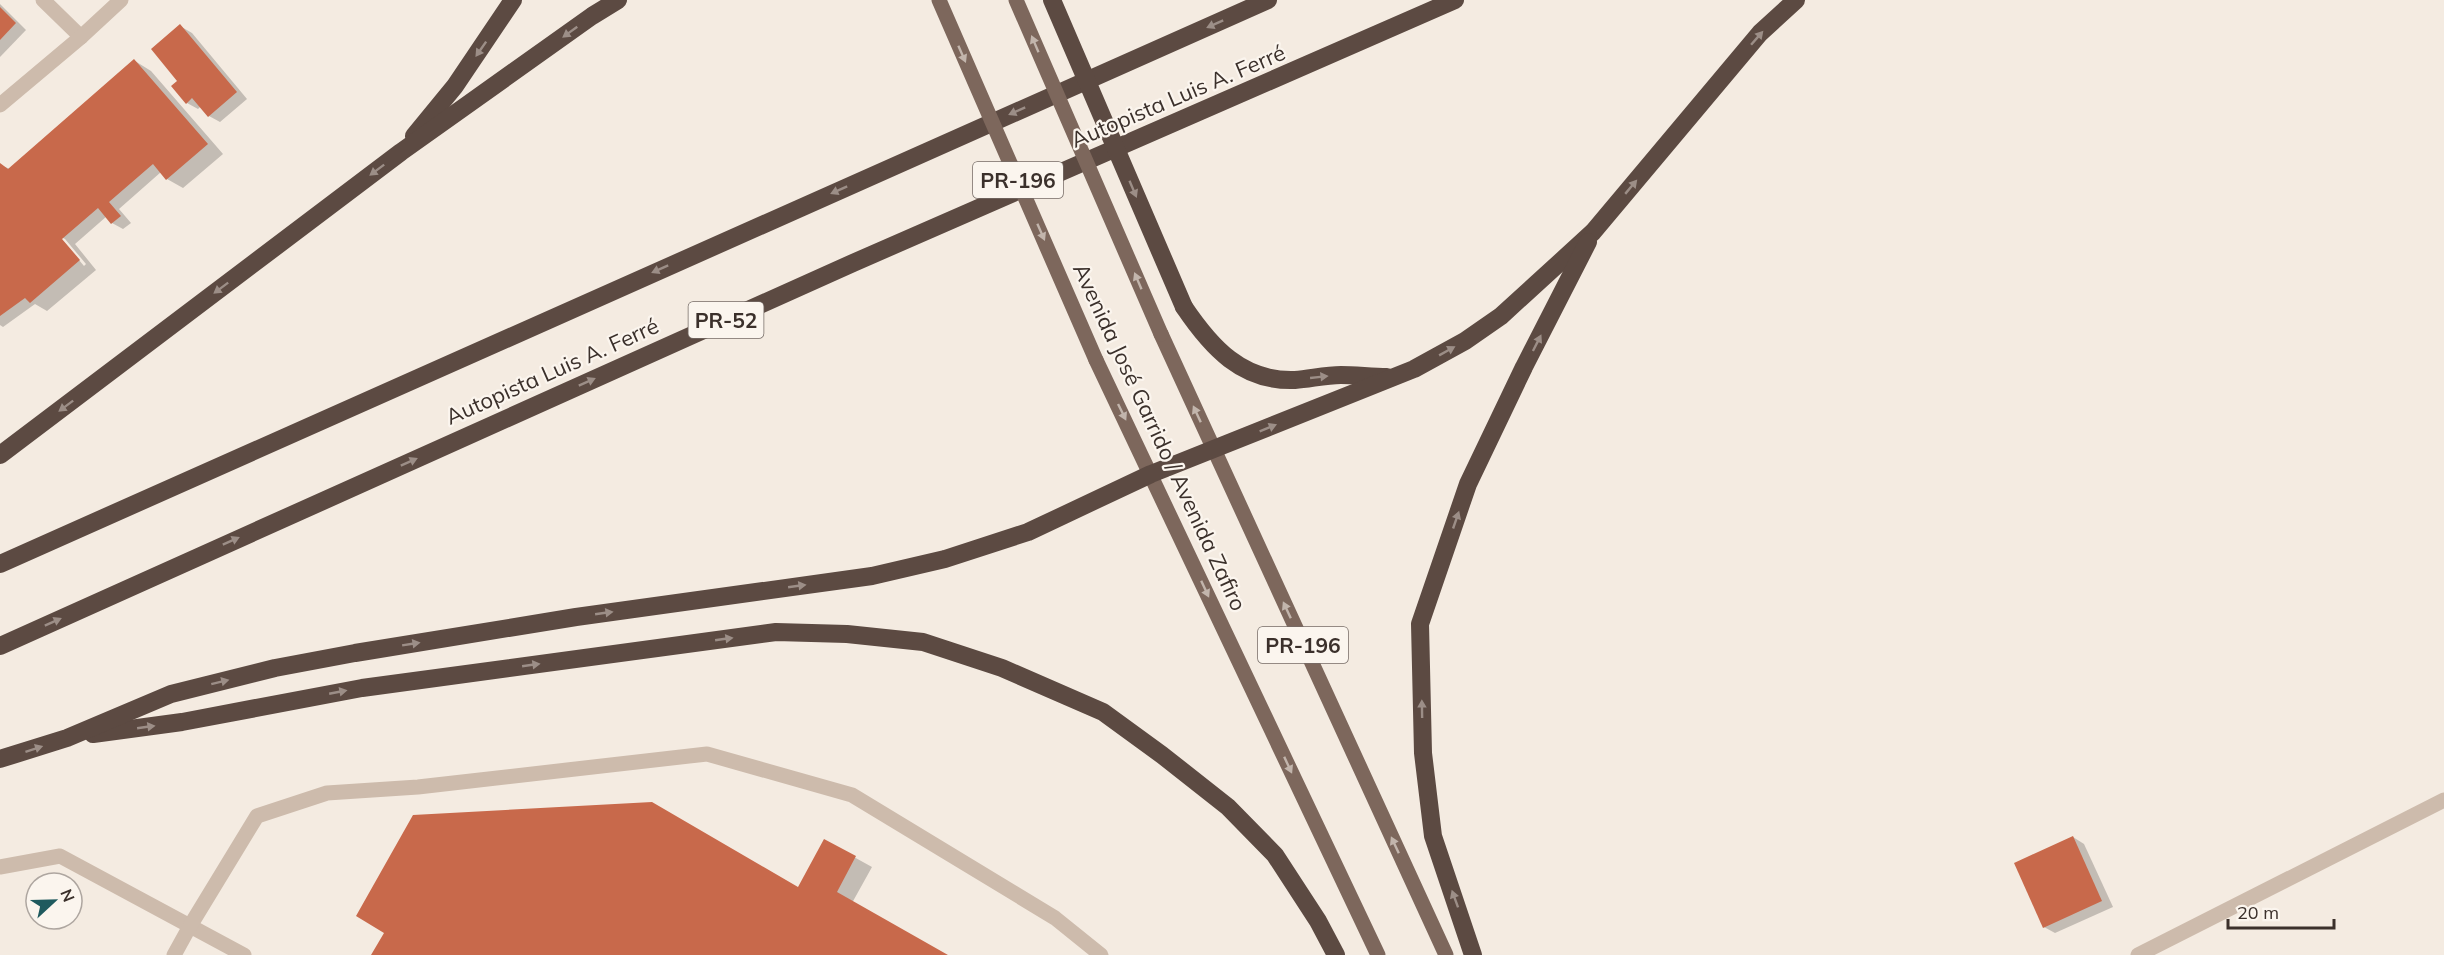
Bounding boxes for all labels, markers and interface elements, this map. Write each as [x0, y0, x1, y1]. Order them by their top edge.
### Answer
one-way arrow [1206, 19, 1223, 28]
one-way arrow [562, 26, 577, 38]
one-way arrow [1750, 30, 1763, 46]
one-way arrow [1030, 34, 1040, 52]
street label: Autopista Luis A. Ferré [1067, 38, 1289, 154]
one-way arrow [475, 40, 487, 56]
one-way arrow [958, 45, 967, 62]
one-way arrow [1008, 107, 1026, 116]
road number: PR-196 [973, 162, 1063, 198]
one-way arrow [369, 164, 384, 176]
one-way arrow [1129, 180, 1138, 198]
one-way arrow [1624, 180, 1637, 195]
one-way arrow [829, 185, 847, 195]
one-way arrow [1036, 224, 1045, 241]
street label: Avenida José Garrido / Avenida Zafiro [1067, 259, 1253, 615]
one-way arrow [651, 264, 669, 274]
one-way arrow [1133, 272, 1142, 289]
one-way arrow [214, 282, 230, 294]
road number: PR-52 [688, 302, 764, 338]
street label: Autopista Luis A. Ferré [441, 311, 663, 431]
one-way arrow [1532, 334, 1541, 351]
one-way arrow [1439, 346, 1456, 356]
one-way arrow [1309, 372, 1328, 382]
one-way arrow [578, 377, 596, 387]
one-way arrow [58, 399, 73, 411]
one-way arrow [1117, 404, 1126, 421]
one-way arrow [1193, 405, 1202, 422]
one-way arrow [1260, 423, 1278, 433]
one-way arrow [400, 457, 417, 466]
one-way arrow [1451, 511, 1461, 529]
one-way arrow [222, 536, 240, 546]
one-way arrow [1201, 580, 1210, 597]
one-way arrow [788, 582, 807, 591]
one-way arrow [1283, 602, 1292, 619]
one-way arrow [595, 608, 614, 618]
one-way arrow [45, 617, 62, 626]
road number: PR-196 [1258, 627, 1348, 663]
one-way arrow [715, 635, 734, 644]
one-way arrow [402, 639, 421, 648]
one-way arrow [521, 661, 540, 670]
one-way arrow [211, 676, 229, 686]
one-way arrow [328, 687, 347, 696]
one-way arrow [1417, 699, 1426, 718]
one-way arrow [136, 722, 155, 732]
one-way arrow [25, 743, 43, 753]
one-way arrow [1284, 757, 1293, 774]
one-way arrow [1390, 835, 1400, 853]
north arrow [24, 871, 84, 931]
text: N [56, 886, 79, 905]
one-way arrow [1450, 890, 1460, 908]
scale bar [2228, 892, 2334, 930]
text: 20 m [2237, 901, 2279, 924]

